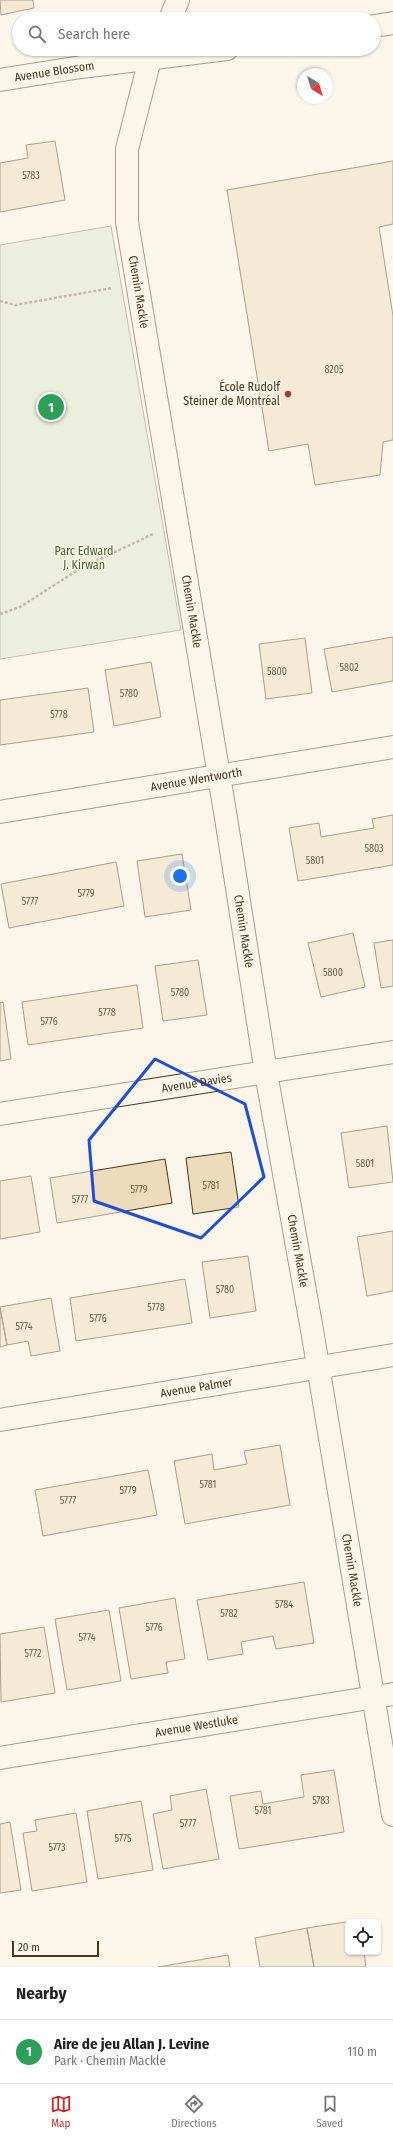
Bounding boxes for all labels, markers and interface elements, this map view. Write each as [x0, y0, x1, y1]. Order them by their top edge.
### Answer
search box [12, 12, 381, 56]
icon: search [26, 23, 48, 45]
text: Search here [58, 25, 130, 43]
street label: Avenue Blossom [13, 58, 95, 85]
north arrow [297, 68, 333, 104]
house number: 5783 [22, 170, 40, 182]
street label: Chemin Mackle [126, 254, 152, 330]
house number: 8205 [324, 364, 344, 376]
place label: École Rudolf Steiner de Montréal [183, 379, 281, 408]
marker: École Rudolf Steiner de Montréal [283, 389, 293, 399]
pin: 1 [38, 392, 64, 422]
park label: Parc Edward J. Kirwan [54, 544, 114, 572]
street label: Chemin Mackle [179, 574, 205, 649]
house number: 5802 [339, 662, 359, 674]
house number: 5800 [267, 666, 287, 678]
house number: 5780 [120, 688, 138, 700]
house number: 5778 [50, 709, 68, 721]
street label: Avenue Wentworth [149, 765, 243, 794]
house number: 5803 [364, 843, 384, 855]
house number: 5801 [306, 855, 324, 867]
your location [170, 866, 190, 886]
house number: 5779 [77, 888, 95, 900]
street label: Chemin Mackle [231, 894, 256, 969]
house number: 5777 [22, 896, 38, 908]
house number: 5800 [323, 967, 343, 979]
house number: 5780 [171, 987, 189, 999]
house number: 5778 [98, 1007, 116, 1019]
house number: 5776 [40, 1016, 58, 1028]
street label: Avenue Davies [160, 1071, 233, 1095]
house number: 5801 [356, 1158, 374, 1170]
house number: 5781 [203, 1180, 219, 1192]
house number: 5779 [130, 1184, 148, 1196]
house number: 5777 [72, 1194, 88, 1206]
street label: Chemin Mackle [284, 1213, 311, 1288]
house number: 5780 [216, 1284, 234, 1296]
house number: 5778 [147, 1302, 165, 1314]
house number: 5776 [89, 1313, 107, 1325]
house number: 5774 [15, 1321, 33, 1333]
street label: Avenue Palmer [159, 1375, 234, 1400]
house number: 5781 [200, 1479, 216, 1491]
house number: 5779 [119, 1485, 137, 1497]
house number: 5777 [60, 1495, 76, 1507]
street label: Chemin Mackle [339, 1533, 365, 1608]
house number: 5784 [275, 1599, 293, 1611]
house number: 5782 [220, 1608, 238, 1620]
house number: 5776 [145, 1622, 163, 1634]
house number: 5774 [78, 1632, 96, 1644]
house number: 5772 [25, 1648, 42, 1660]
street label: Avenue Westluke [154, 1712, 239, 1740]
house number: 5783 [312, 1795, 330, 1807]
house number: 5781 [255, 1805, 271, 1817]
house number: 5777 [180, 1818, 196, 1830]
house number: 5775 [115, 1833, 132, 1845]
house number: 5773 [49, 1842, 66, 1854]
map controls [345, 1919, 381, 1955]
button: locate [345, 1919, 381, 1955]
scale bar [12, 1939, 99, 1958]
text: 20 m [18, 1941, 40, 1954]
text: Nearby [16, 1983, 67, 2004]
text: Aire de jeu Allan J. Levine [54, 2035, 209, 2053]
text: 1 [26, 2044, 32, 2059]
text: 110 m [347, 2044, 377, 2059]
text: Park · Chemin Mackle [54, 2053, 166, 2068]
tab: Map [50, 2093, 72, 2130]
tab: Directions [171, 2093, 217, 2130]
tab: Saved [316, 2093, 343, 2130]

